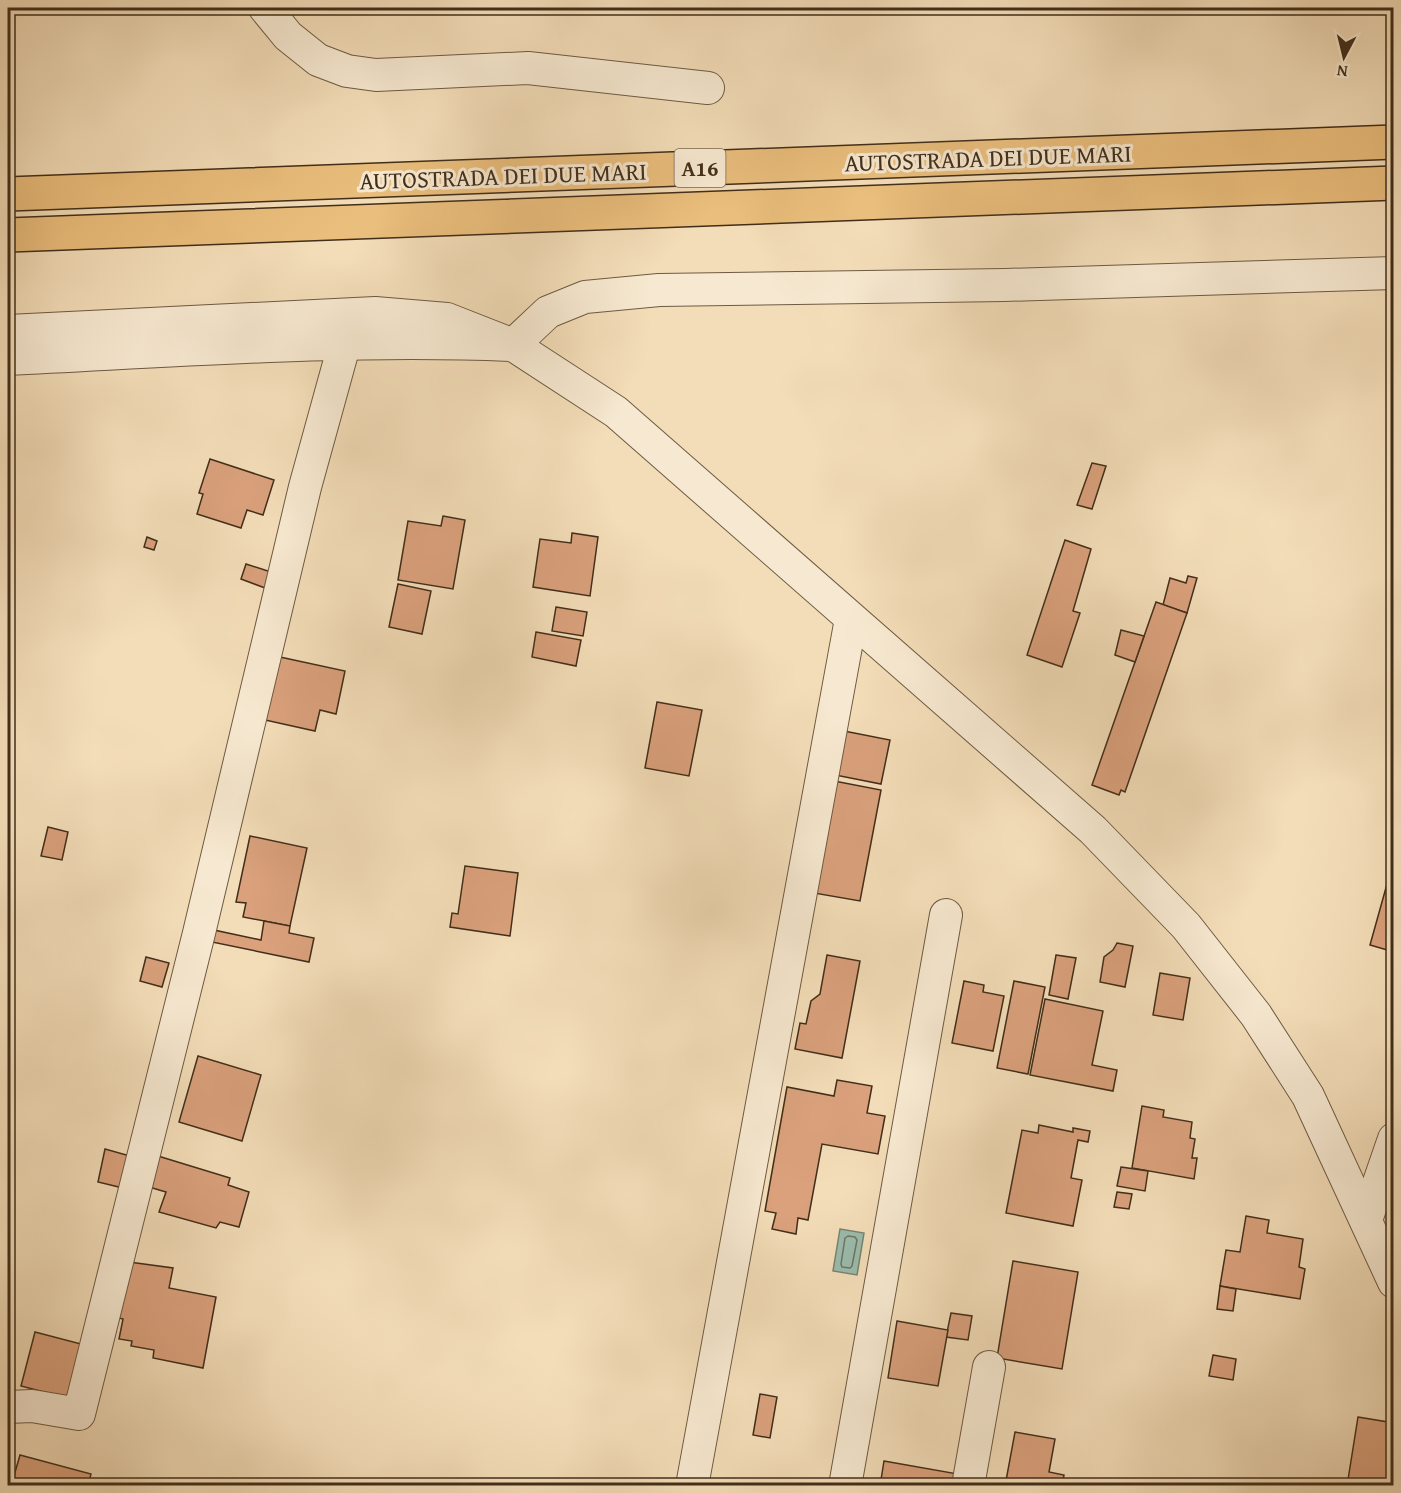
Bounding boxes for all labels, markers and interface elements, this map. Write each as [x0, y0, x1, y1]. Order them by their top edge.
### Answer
north arrow [1314, 27, 1374, 87]
text: N [1335, 59, 1349, 84]
street label: AUTOSTRADA DEI DUE MARI [844, 135, 1132, 181]
road number: A16 [674, 149, 726, 187]
street label: AUTOSTRADA DEI DUE MARI [359, 153, 647, 199]

